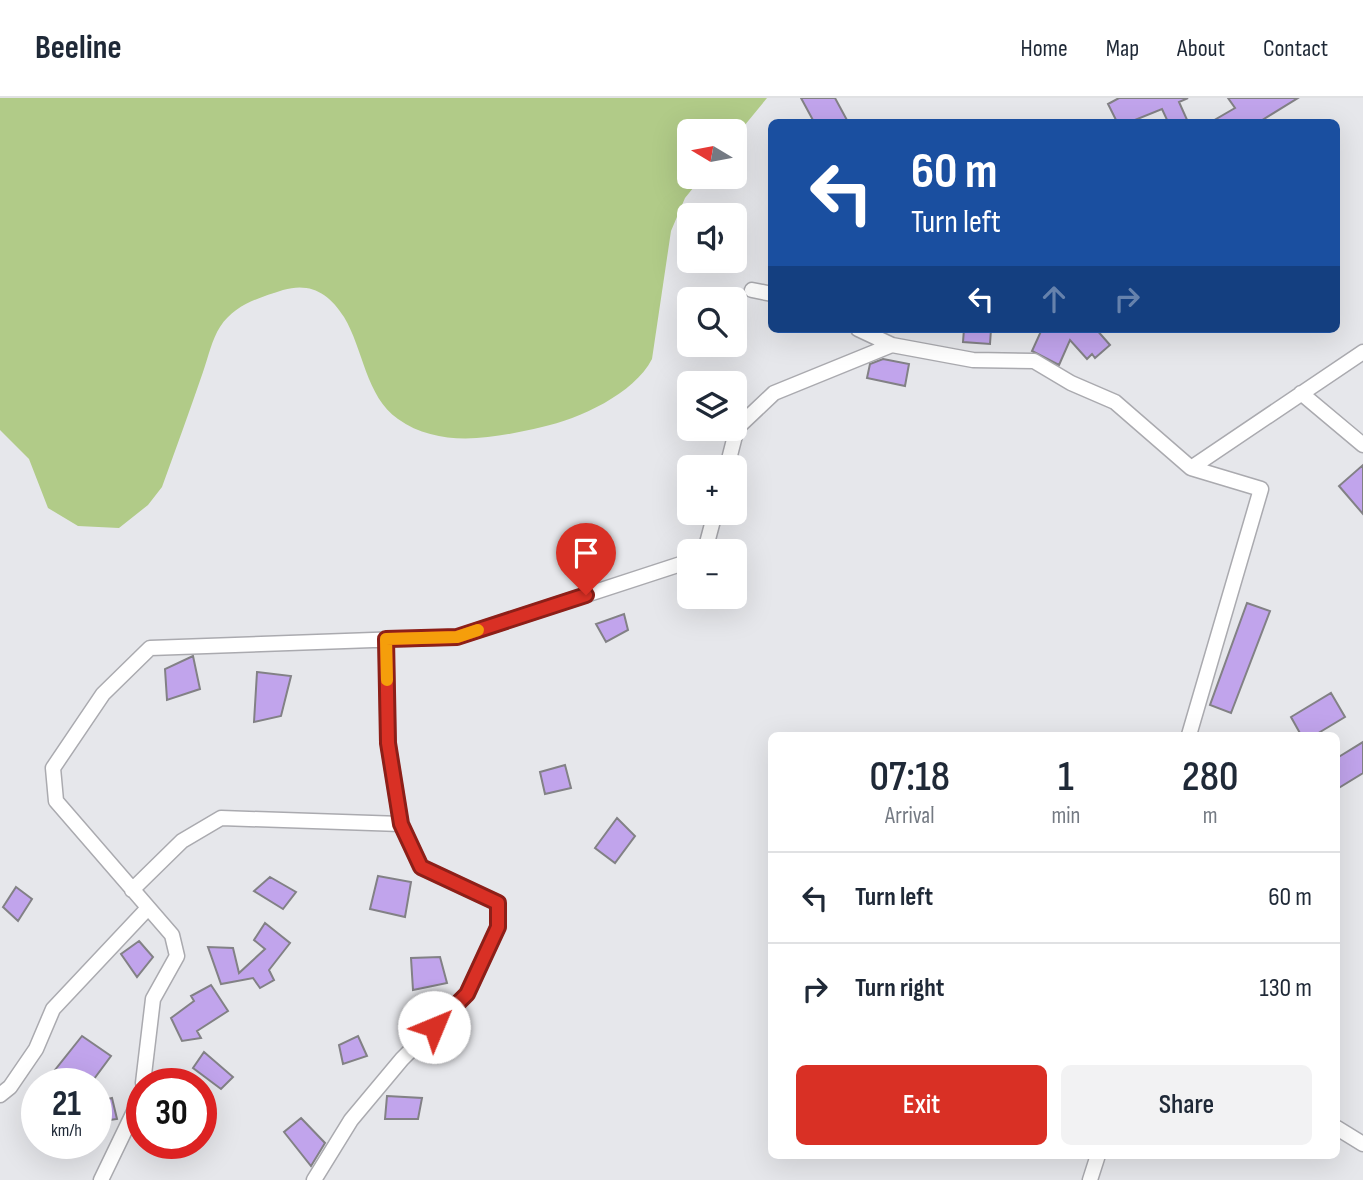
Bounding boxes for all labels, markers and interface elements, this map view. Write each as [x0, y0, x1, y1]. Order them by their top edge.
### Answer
text: Beeline [35, 28, 122, 68]
text: Home [1020, 34, 1068, 63]
text: Map [1106, 34, 1139, 63]
text: About [1177, 34, 1225, 63]
text: Contact [1263, 34, 1328, 63]
north arrow [677, 119, 747, 189]
map controls [677, 119, 747, 609]
text: 60 m [911, 143, 998, 202]
icon: left [796, 147, 887, 238]
button: sound [677, 203, 747, 273]
text: Turn left [911, 203, 1001, 242]
icon: left [962, 280, 1000, 318]
icon: ahead [1035, 280, 1073, 318]
icon: right [1108, 280, 1146, 318]
button: search [677, 287, 747, 357]
button: layers [677, 371, 747, 441]
button: + [677, 455, 747, 525]
pin [556, 523, 616, 595]
icon: arrive [567, 534, 605, 572]
button: − [677, 539, 747, 609]
text: 07:18 [869, 752, 950, 803]
text: 1 [1058, 752, 1074, 803]
text: 280 [1182, 752, 1238, 803]
text: Arrival [885, 802, 934, 830]
text: min [1052, 802, 1080, 830]
text: m [1203, 802, 1218, 830]
icon: left [796, 879, 834, 917]
text: Turn left [855, 882, 933, 913]
text: 60 m [1268, 882, 1312, 913]
icon: right [796, 970, 834, 1008]
text: Turn right [855, 973, 944, 1004]
text: 130 m [1260, 973, 1312, 1004]
position arrow [397, 990, 471, 1064]
button: Exit [796, 1065, 1047, 1145]
button: Share [1061, 1065, 1312, 1145]
speed limit sign: 30 [126, 1068, 217, 1159]
text: 21 [52, 1083, 81, 1126]
text: km/h [51, 1120, 82, 1141]

